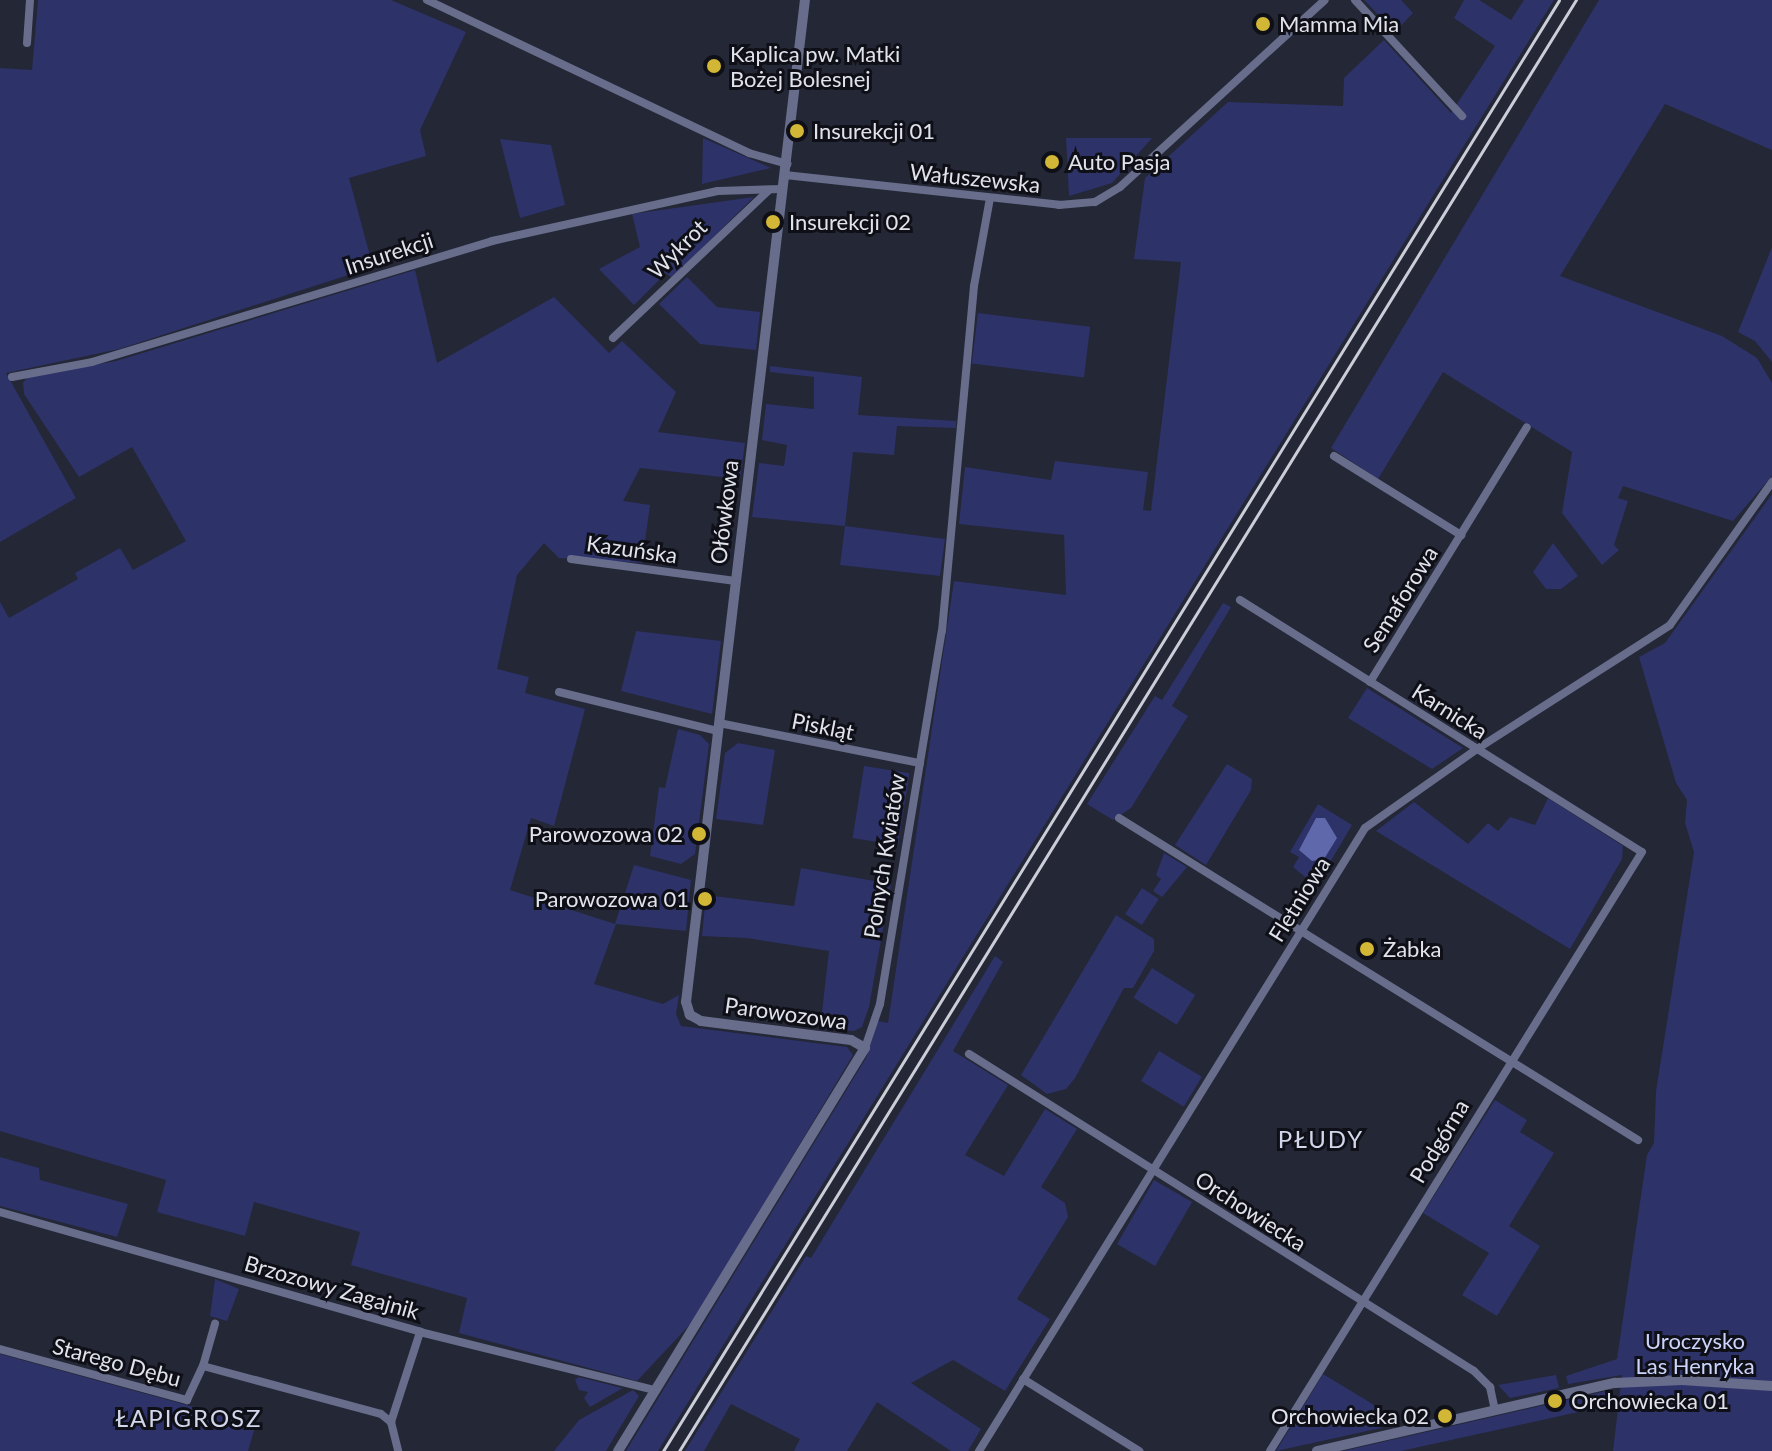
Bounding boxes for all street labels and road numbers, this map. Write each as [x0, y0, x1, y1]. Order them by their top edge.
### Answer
street label: Wałuszewska [908, 158, 1042, 198]
street label: Wykrot [642, 214, 712, 284]
street label: Insurekcji [342, 226, 436, 280]
street label: Ołówkowa [705, 458, 743, 566]
street label: Kazuńska [585, 530, 679, 568]
street label: Semaforowa [1357, 541, 1443, 657]
street label: Karnicka [1408, 678, 1492, 744]
street label: Piskląt [790, 707, 856, 745]
street label: Polnych Kwiatów [858, 772, 910, 940]
street label: Fletniowa [1263, 852, 1335, 946]
street label: Parowozowa [723, 991, 849, 1035]
street label: Podgórna [1404, 1095, 1474, 1187]
street label: Orchowiecka [1191, 1165, 1311, 1257]
street label: Brzozowy Zagajnik [241, 1249, 423, 1325]
street label: Starego Dębu [50, 1332, 184, 1392]

